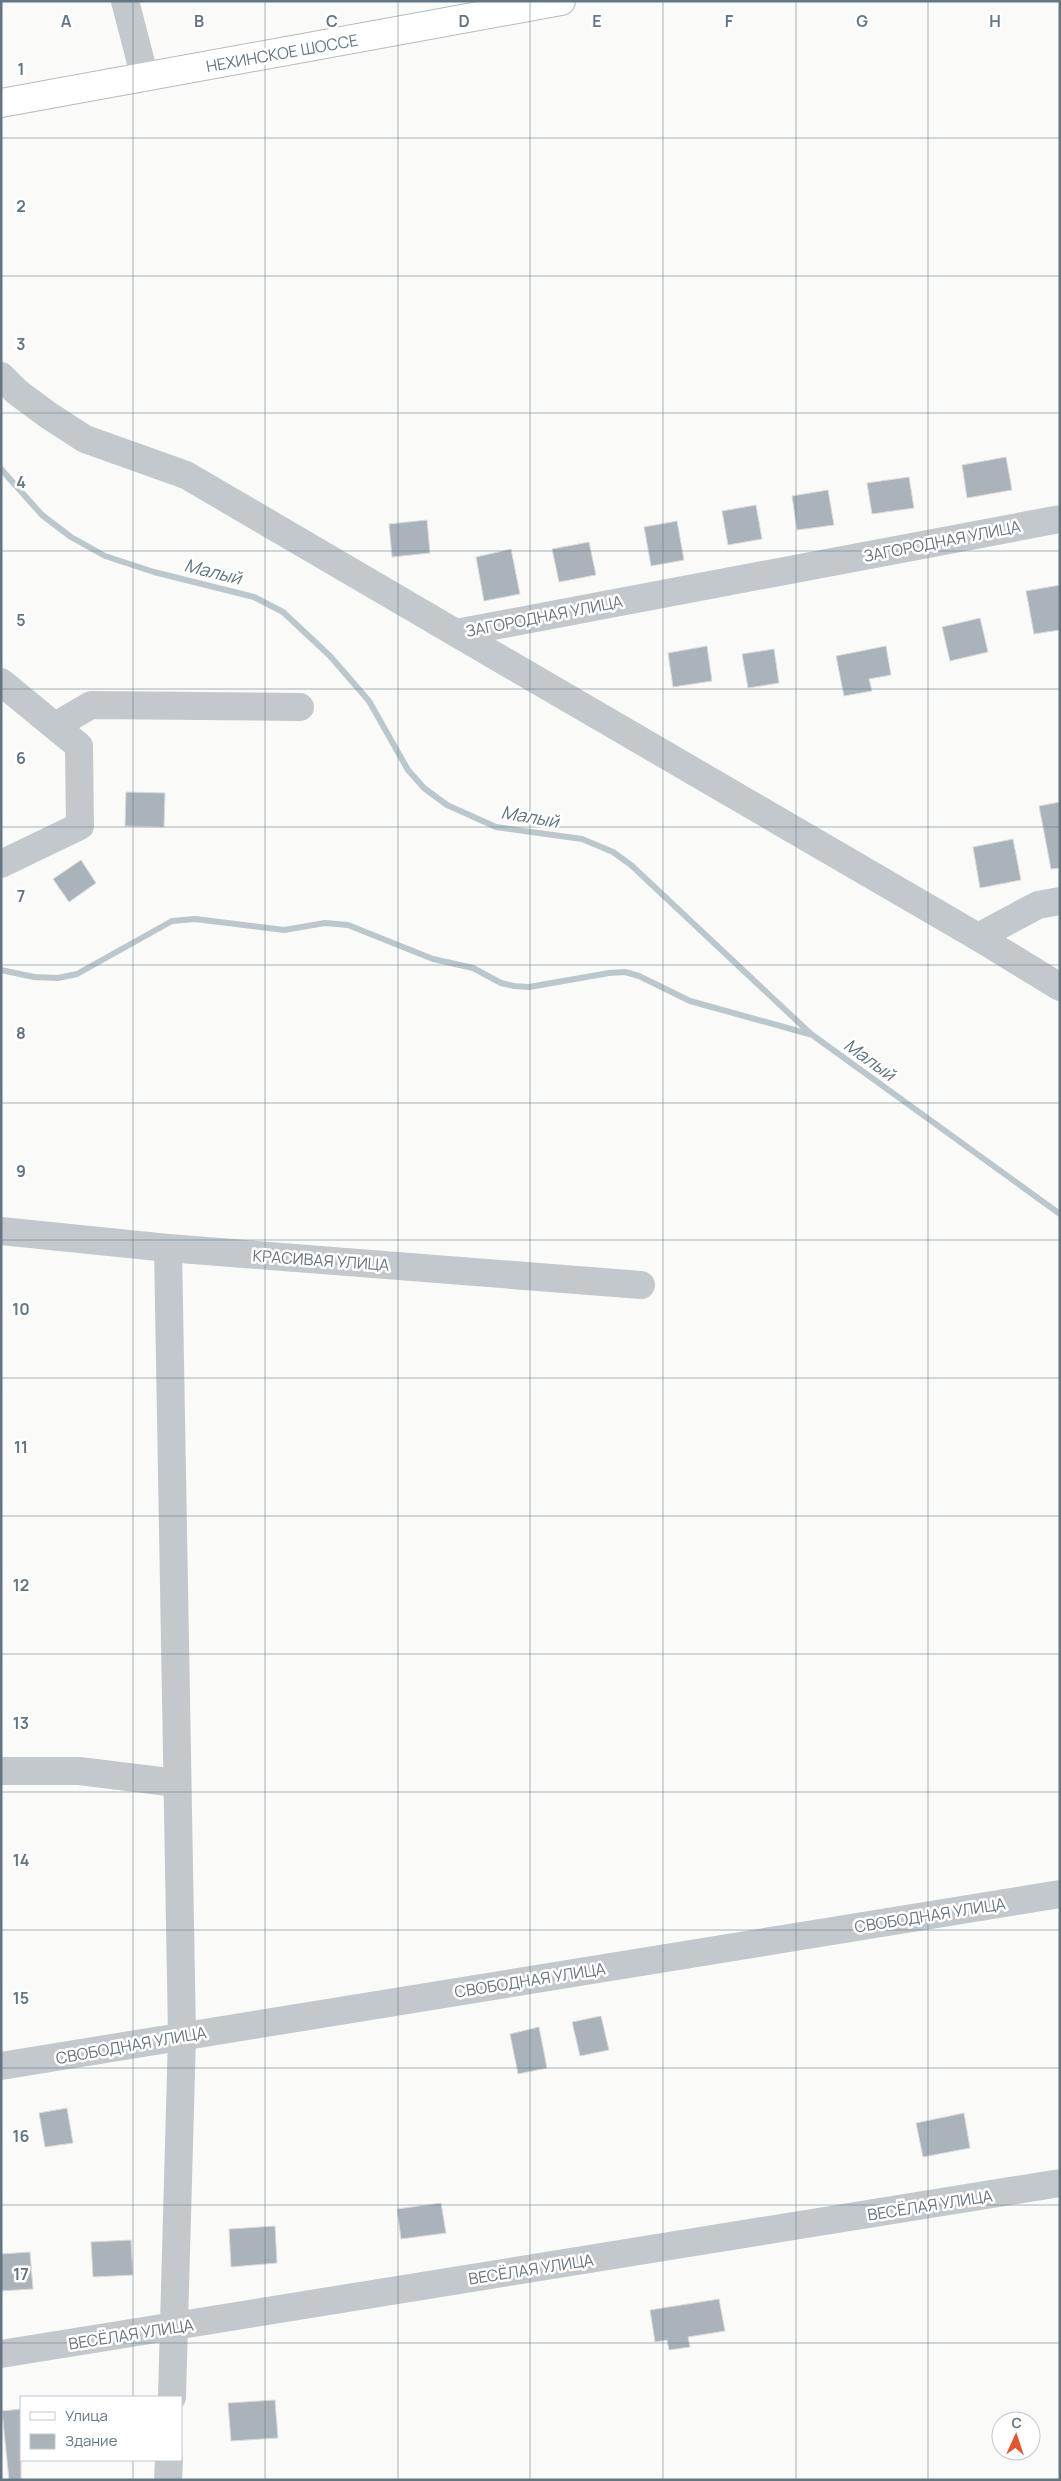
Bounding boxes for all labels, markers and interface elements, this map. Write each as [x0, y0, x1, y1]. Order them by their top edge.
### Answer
text: A [61, 10, 72, 32]
text: B [194, 10, 204, 32]
text: C [326, 10, 338, 32]
text: D [458, 10, 470, 32]
text: E [592, 10, 602, 32]
text: F [725, 10, 734, 32]
text: G [856, 10, 868, 32]
text: H [989, 10, 1001, 32]
street label: НЕХИНСКОЕ ШОССЕ [204, 29, 360, 77]
text: 1 [17, 58, 25, 80]
text: 2 [16, 195, 26, 217]
text: 3 [16, 333, 26, 355]
text: 4 [16, 471, 26, 493]
street label: ЗАГОРОДНАЯ УЛИЦА [862, 515, 1022, 567]
water label: Малый [182, 552, 246, 590]
street label: ЗАГОРОДНАЯ УЛИЦА [464, 590, 624, 642]
text: 5 [16, 609, 26, 631]
text: 6 [16, 747, 26, 769]
water label: Малый [499, 799, 562, 833]
text: 7 [17, 885, 25, 907]
text: 8 [16, 1022, 26, 1044]
water label: Малый [840, 1032, 902, 1087]
text: 9 [16, 1160, 26, 1182]
street label: КРАСИВАЯ УЛИЦА [252, 1244, 390, 1276]
text: 10 [12, 1298, 30, 1320]
text: 11 [14, 1436, 28, 1458]
text: 12 [13, 1574, 29, 1596]
text: 13 [13, 1712, 29, 1734]
text: 14 [13, 1849, 29, 1871]
street label: СВОБОДНАЯ УЛИЦА [853, 1892, 1007, 1938]
street label: СВОБОДНАЯ УЛИЦА [453, 1957, 607, 2003]
text: 15 [13, 1987, 29, 2009]
street label: СВОБОДНАЯ УЛИЦА [54, 2021, 208, 2069]
text: 16 [13, 2125, 30, 2147]
street label: ВЕСЁЛАЯ УЛИЦА [866, 2184, 994, 2226]
street label: ВЕСЁЛАЯ УЛИЦА [467, 2248, 595, 2290]
text: 17 [13, 2263, 29, 2285]
street label: ВЕСЁЛАЯ УЛИЦА [67, 2313, 195, 2355]
legend [20, 2396, 182, 2461]
text: Улица [65, 2405, 108, 2426]
north arrow [991, 2411, 1041, 2461]
text: С [1011, 2413, 1022, 2432]
text: Здание [65, 2430, 118, 2451]

